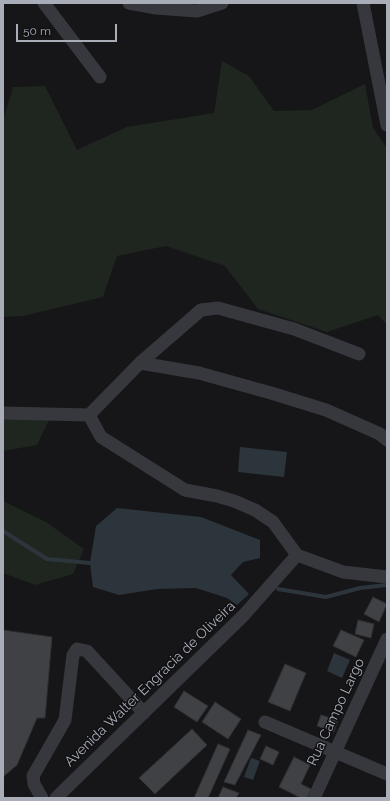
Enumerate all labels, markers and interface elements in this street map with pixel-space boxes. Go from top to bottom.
scale bar [18,16,119,42]
text: 50 m [23,24,51,38]
street label: Avenida Walter Engracia de Oliveira [61,598,239,770]
street label: Rua Campo Largo [304,656,368,768]

